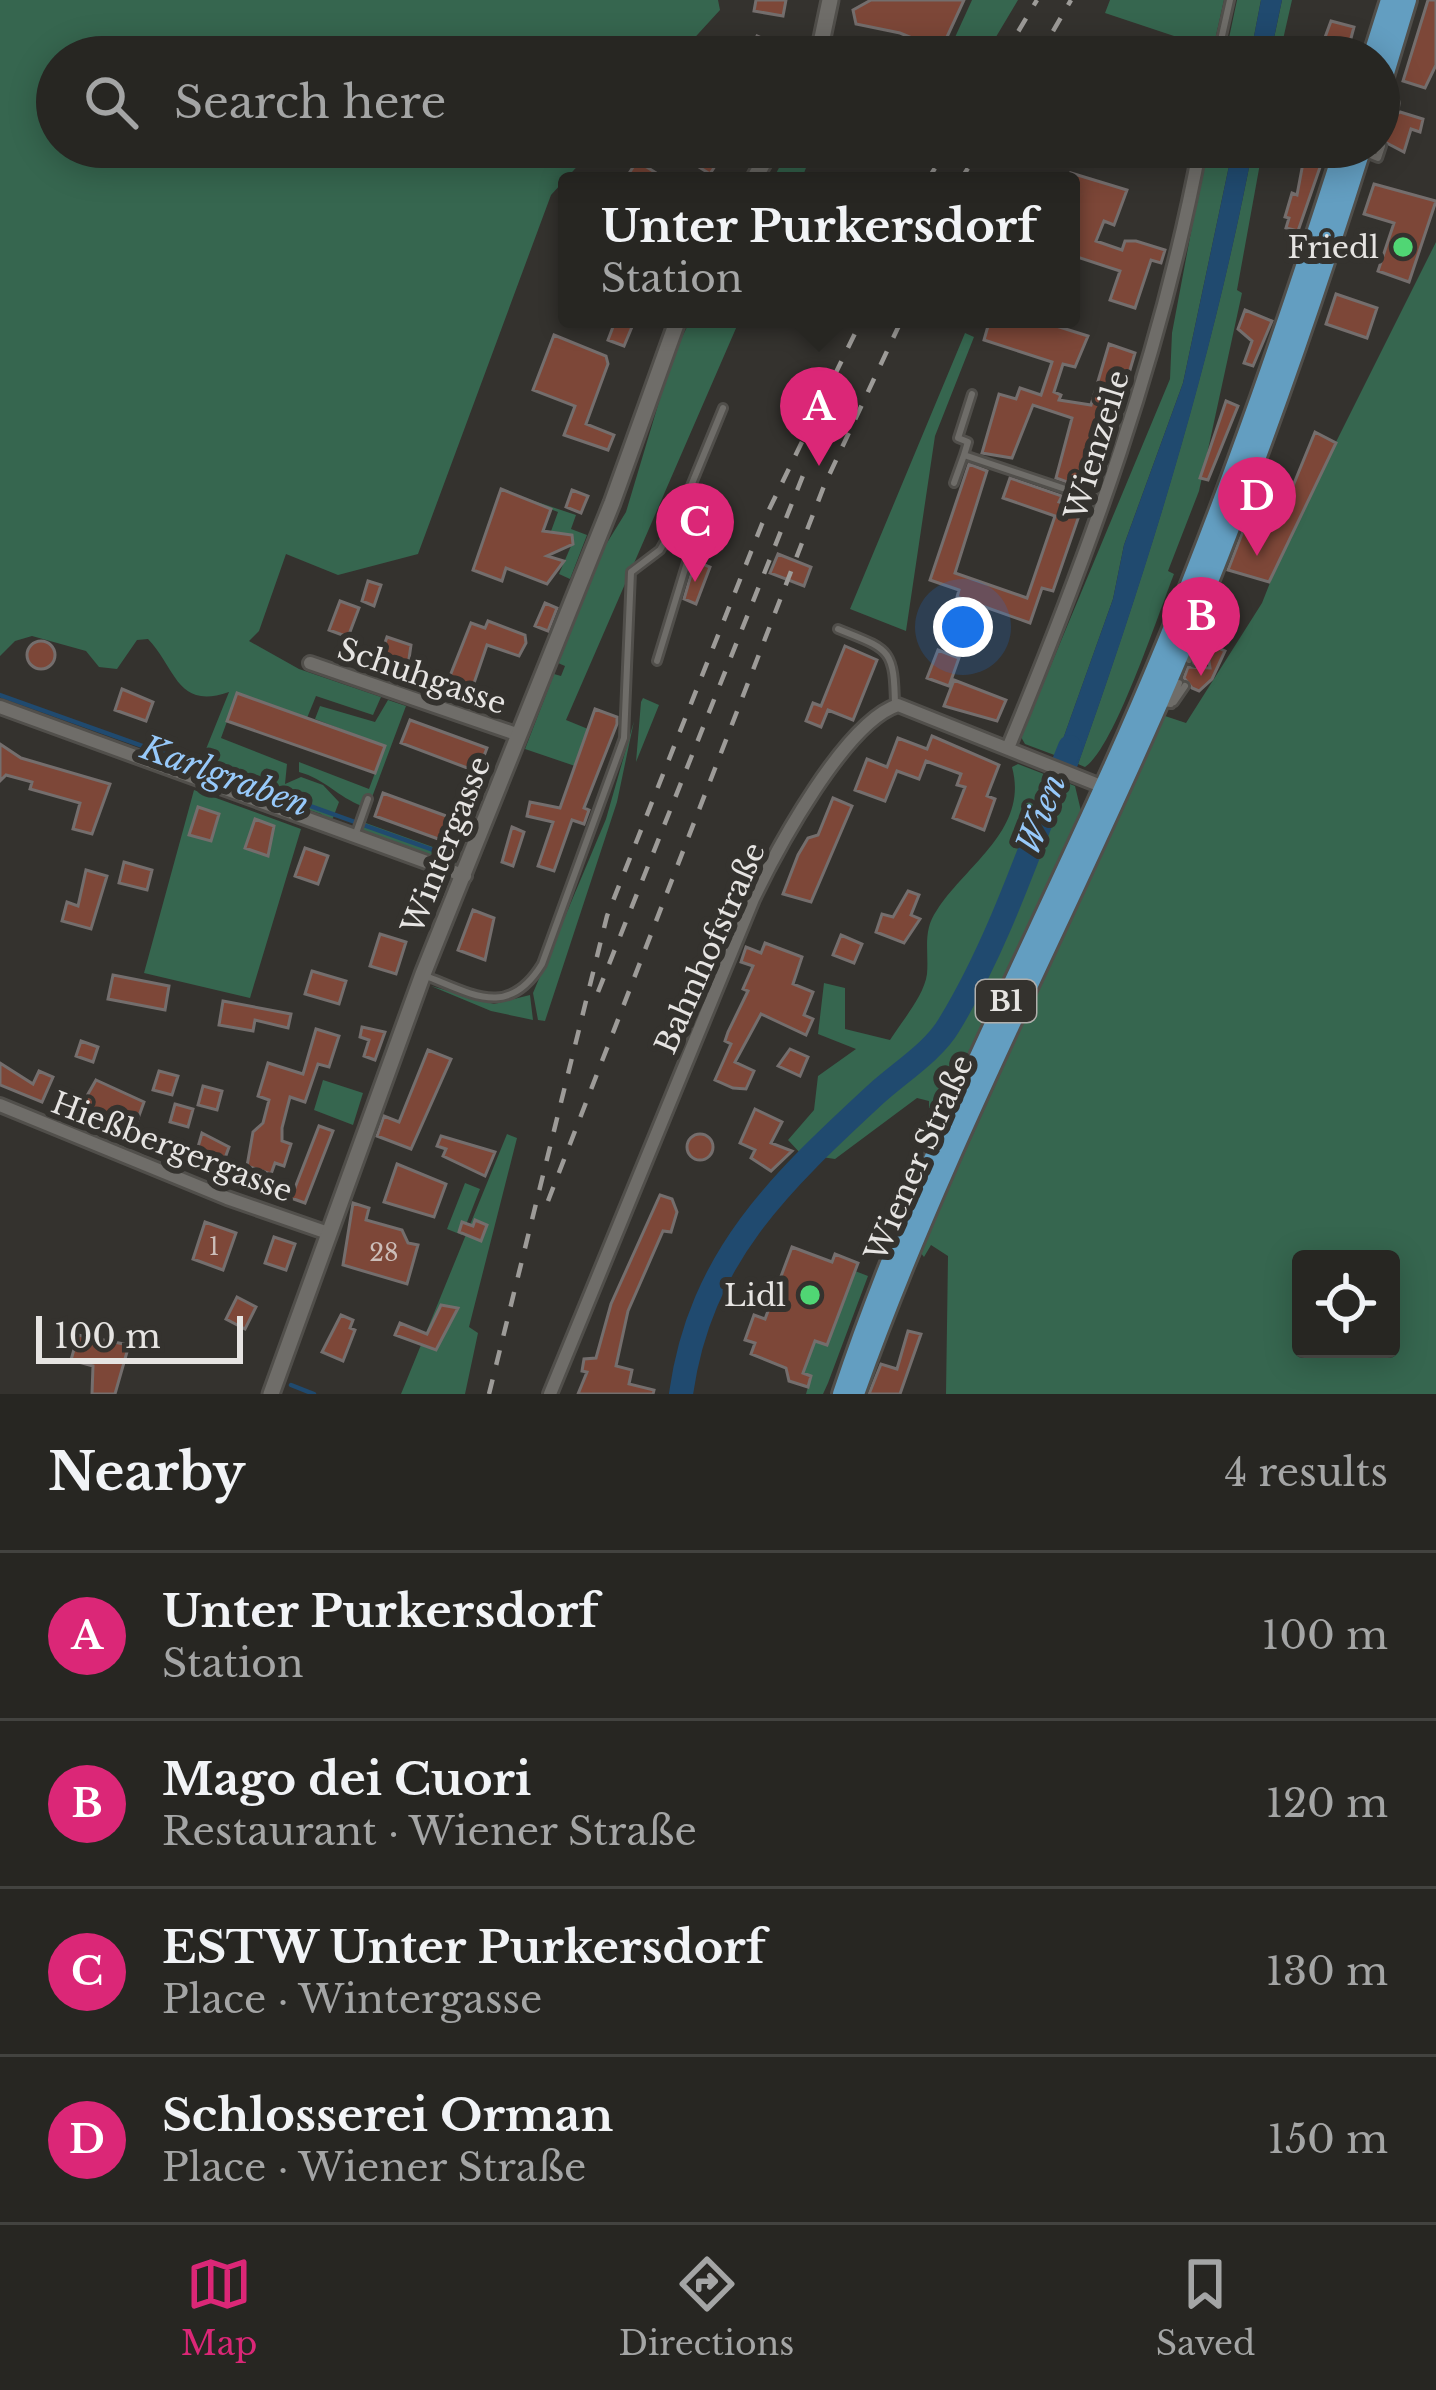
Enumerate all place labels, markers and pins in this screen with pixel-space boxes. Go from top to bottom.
place label: Friedl [1287,229,1379,266]
marker: Friedl [1390,234,1416,260]
pin: A [780,367,858,466]
pin: D [1218,457,1296,556]
pin: C [656,483,734,582]
pin: B [1162,577,1240,676]
place label: Lidl [724,1277,786,1314]
marker: Lidl [797,1282,823,1308]

